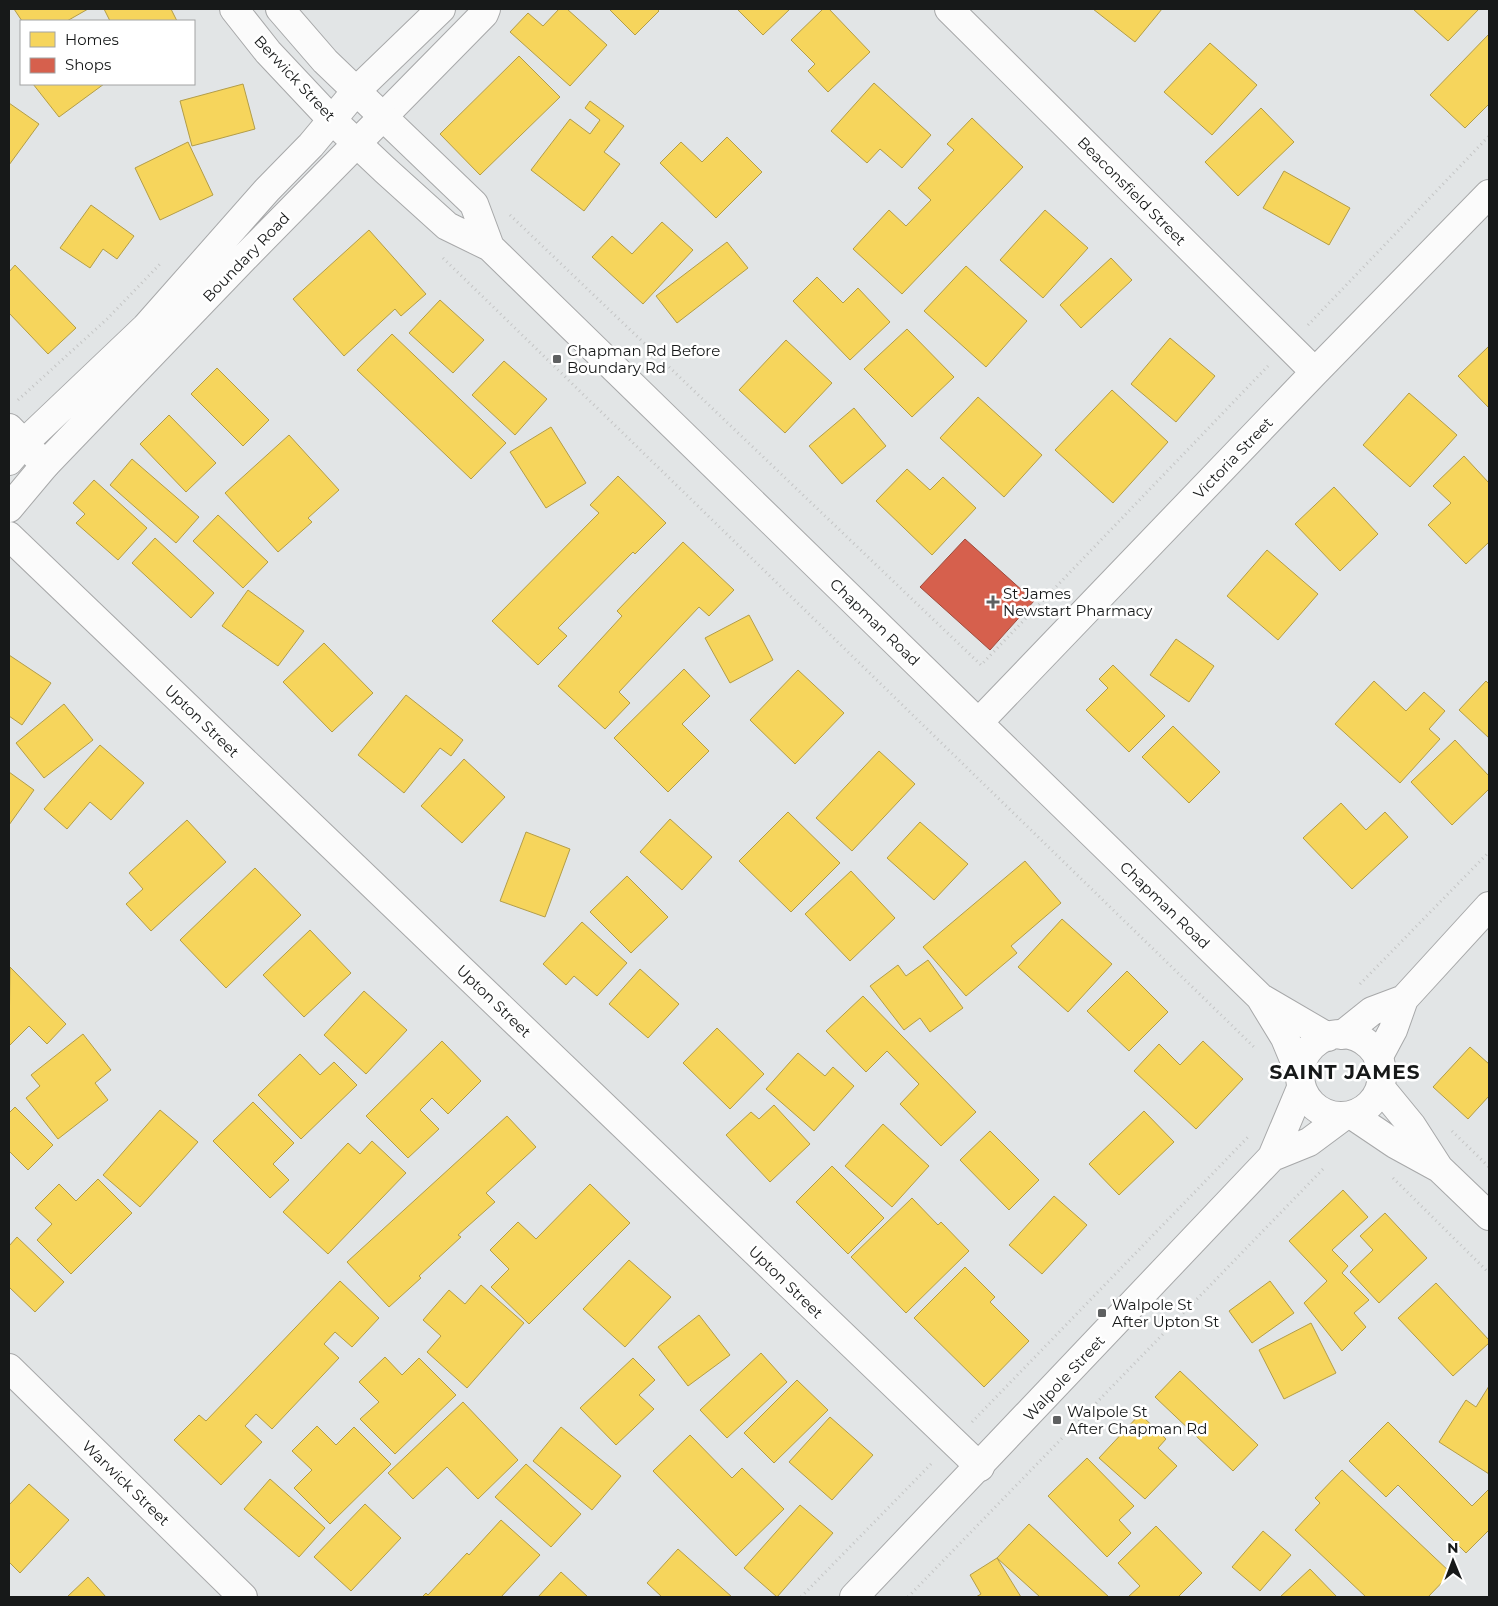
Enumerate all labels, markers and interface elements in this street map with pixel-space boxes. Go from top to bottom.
legend [20,20,195,85]
text: Homes [65,30,119,49]
street label: Berwick Street [250,31,340,125]
text: Shops [65,55,111,74]
street label: Beaconsfield Street [1074,133,1190,249]
street label: Boundary Road [198,208,294,306]
place label: Chapman Rd Before Boundary Rd [567,341,720,377]
marker: Chapman Rd Before Boundary Rd [551,353,563,365]
street label: Victoria Street [1189,413,1277,503]
street label: Chapman Road [826,574,924,670]
place label: St James Newstart Pharmacy [1003,584,1153,620]
marker: St James Newstart Pharmacy [987,596,999,608]
street label: Upton Street [161,681,243,761]
street label: Chapman Road [1116,857,1214,953]
street label: Upton Street [453,961,535,1041]
district label: SAINT JAMES [1270,1060,1420,1084]
street label: Upton Street [745,1242,827,1322]
place label: Walpole St After Upton St [1112,1295,1219,1331]
marker: Walpole St After Upton St [1096,1307,1108,1319]
street label: Walpole Street [1019,1331,1109,1425]
place label: Walpole St After Chapman Rd [1067,1402,1207,1438]
marker: Walpole St After Chapman Rd [1051,1414,1063,1426]
street label: Warwick Street [78,1436,174,1530]
north arrow [1428,1536,1478,1586]
text: N [1447,1539,1459,1557]

